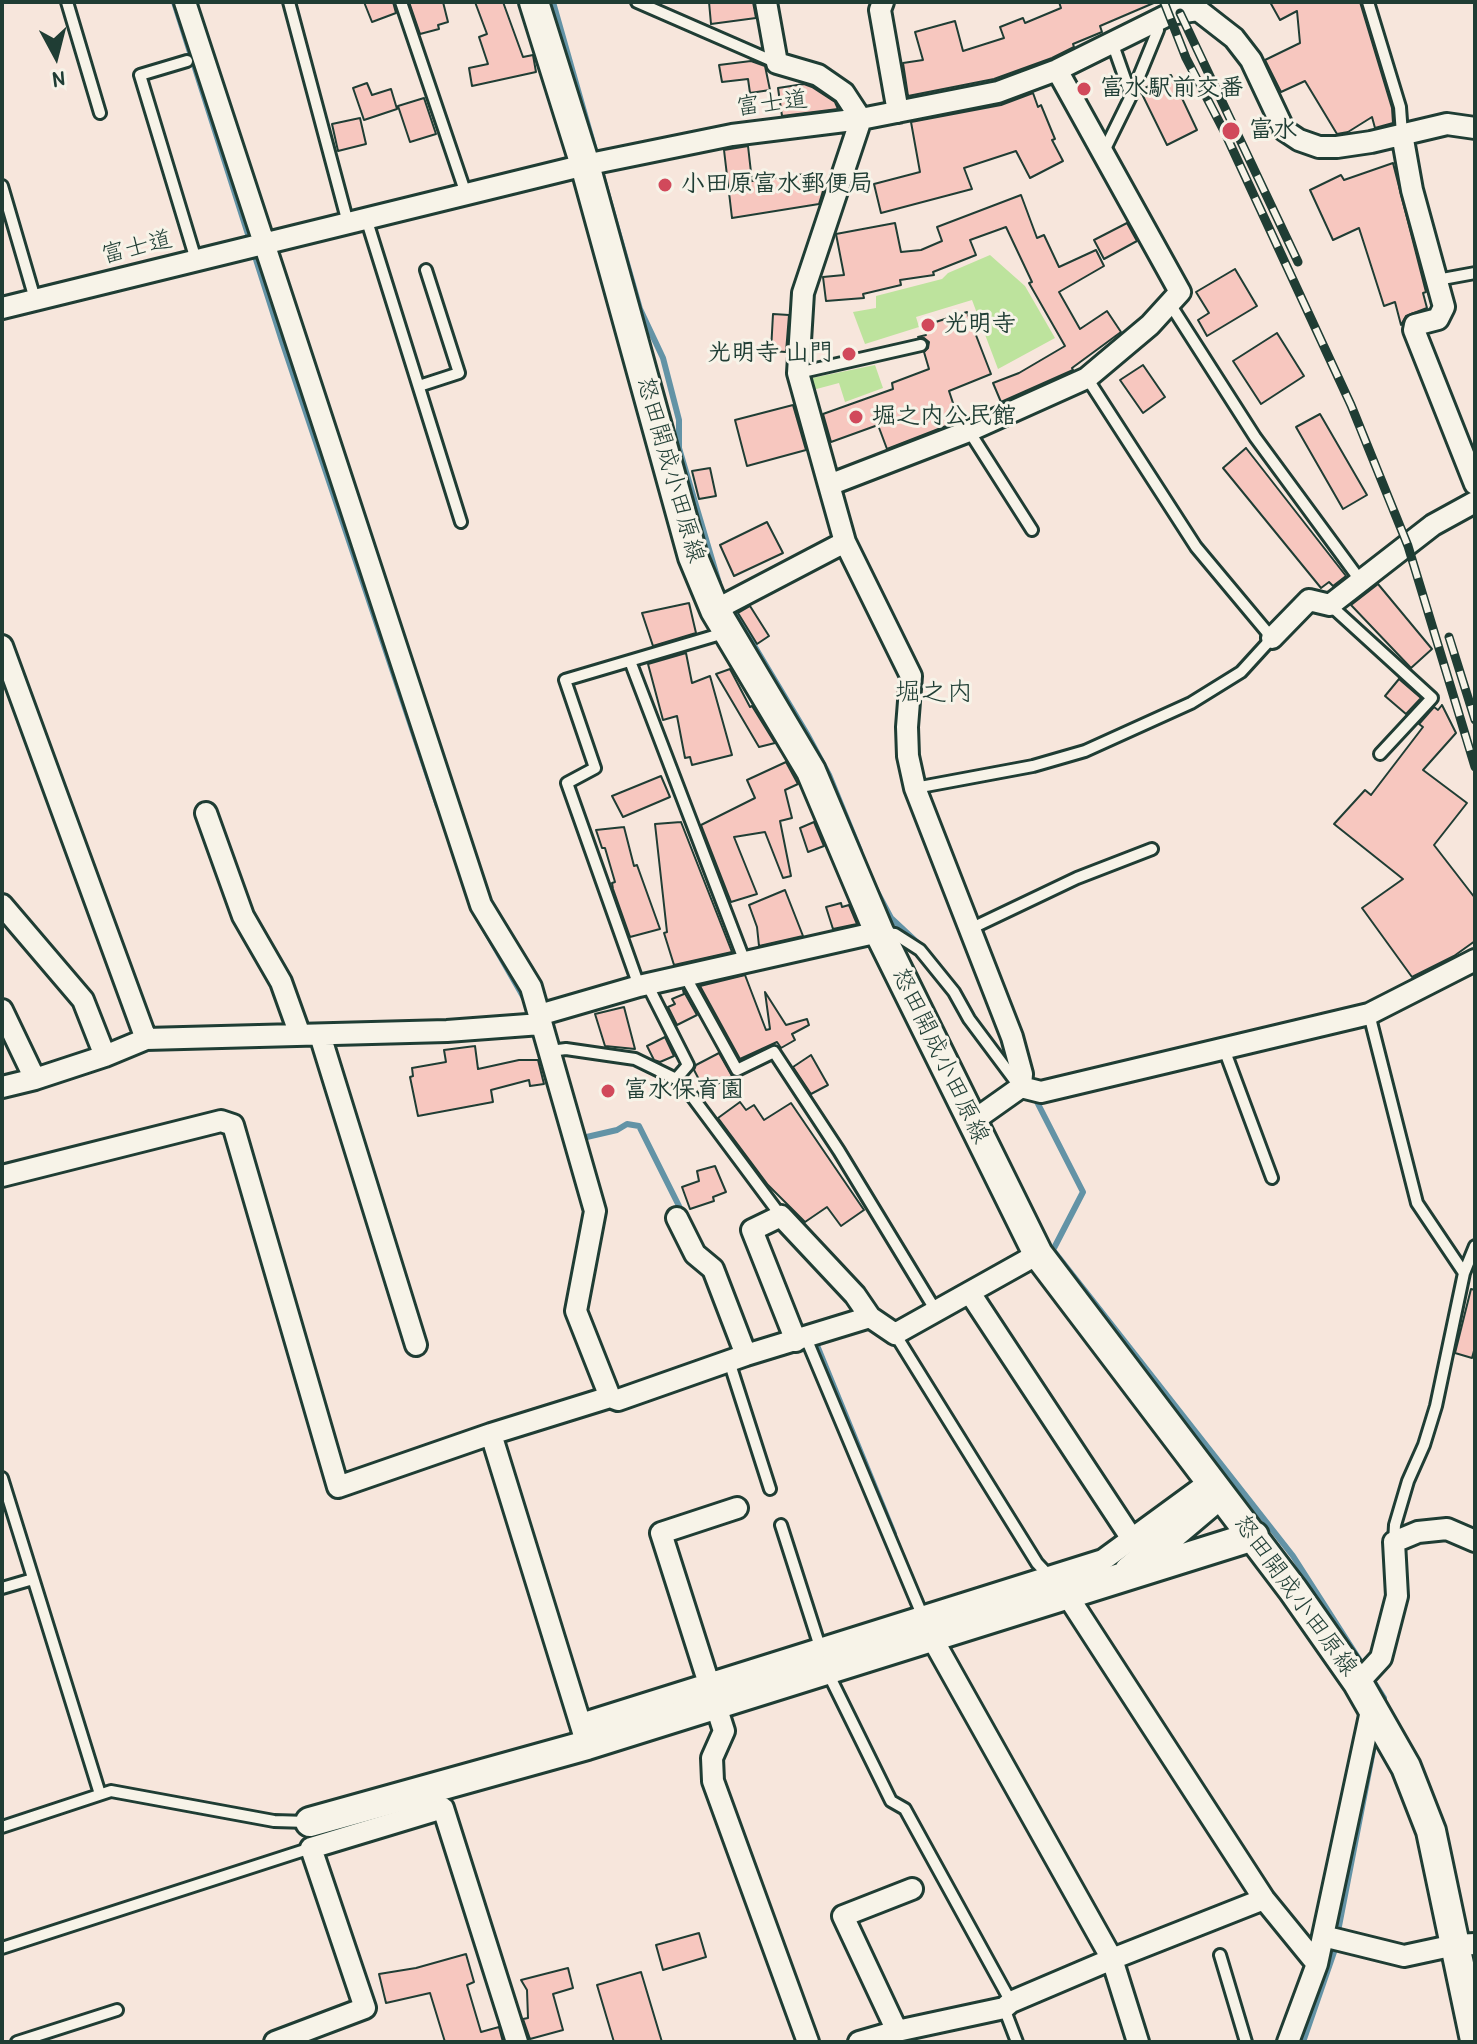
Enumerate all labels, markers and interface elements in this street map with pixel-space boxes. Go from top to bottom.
north arrow [16,16,96,96]
text: N [51,64,67,95]
place label: 富水駅前交番 [1100,75,1244,103]
marker: 富水駅前交番 [1075,80,1093,98]
street label: 富士道 [735,85,809,123]
place label: 富水 [1249,117,1297,145]
marker: 富水 [1220,120,1242,142]
place label: 小田原富水郵便局 [681,171,873,199]
marker: 小田原富水郵便局 [656,176,674,194]
street label: 富士道 [99,225,175,271]
place label: 光明寺 [944,311,1016,339]
marker: 光明寺 [919,316,937,334]
place label: 光明寺 山門 [707,340,833,368]
marker: 光明寺 山門 [840,345,858,363]
street label: 怒田開成小田原線 [630,374,710,566]
place label: 堀之内公民館 [872,403,1016,431]
marker: 堀之内公民館 [847,408,865,426]
district label: 堀之内 [895,677,973,709]
street label: 怒田開成小田原線 [885,963,995,1149]
place label: 富水保育園 [624,1077,744,1105]
marker: 富水保育園 [599,1082,617,1100]
street label: 怒田開成小田原線 [1227,1510,1363,1682]

